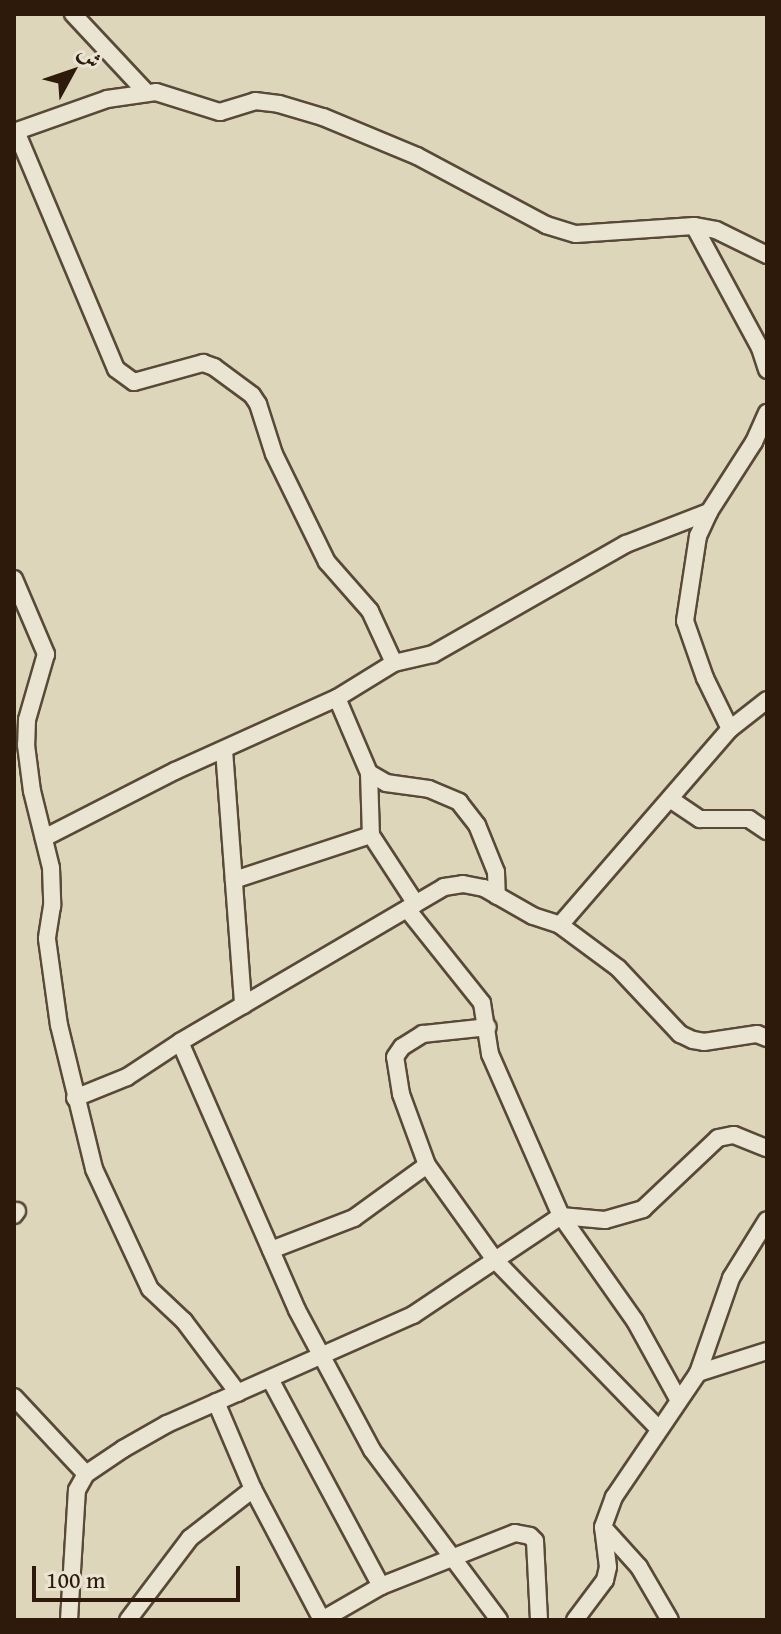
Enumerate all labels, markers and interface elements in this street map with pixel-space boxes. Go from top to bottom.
north arrow [32,32,112,112]
text: ش [71,38,110,75]
scale bar [36,1550,244,1600]
text: 100 m [46,1562,106,1597]

